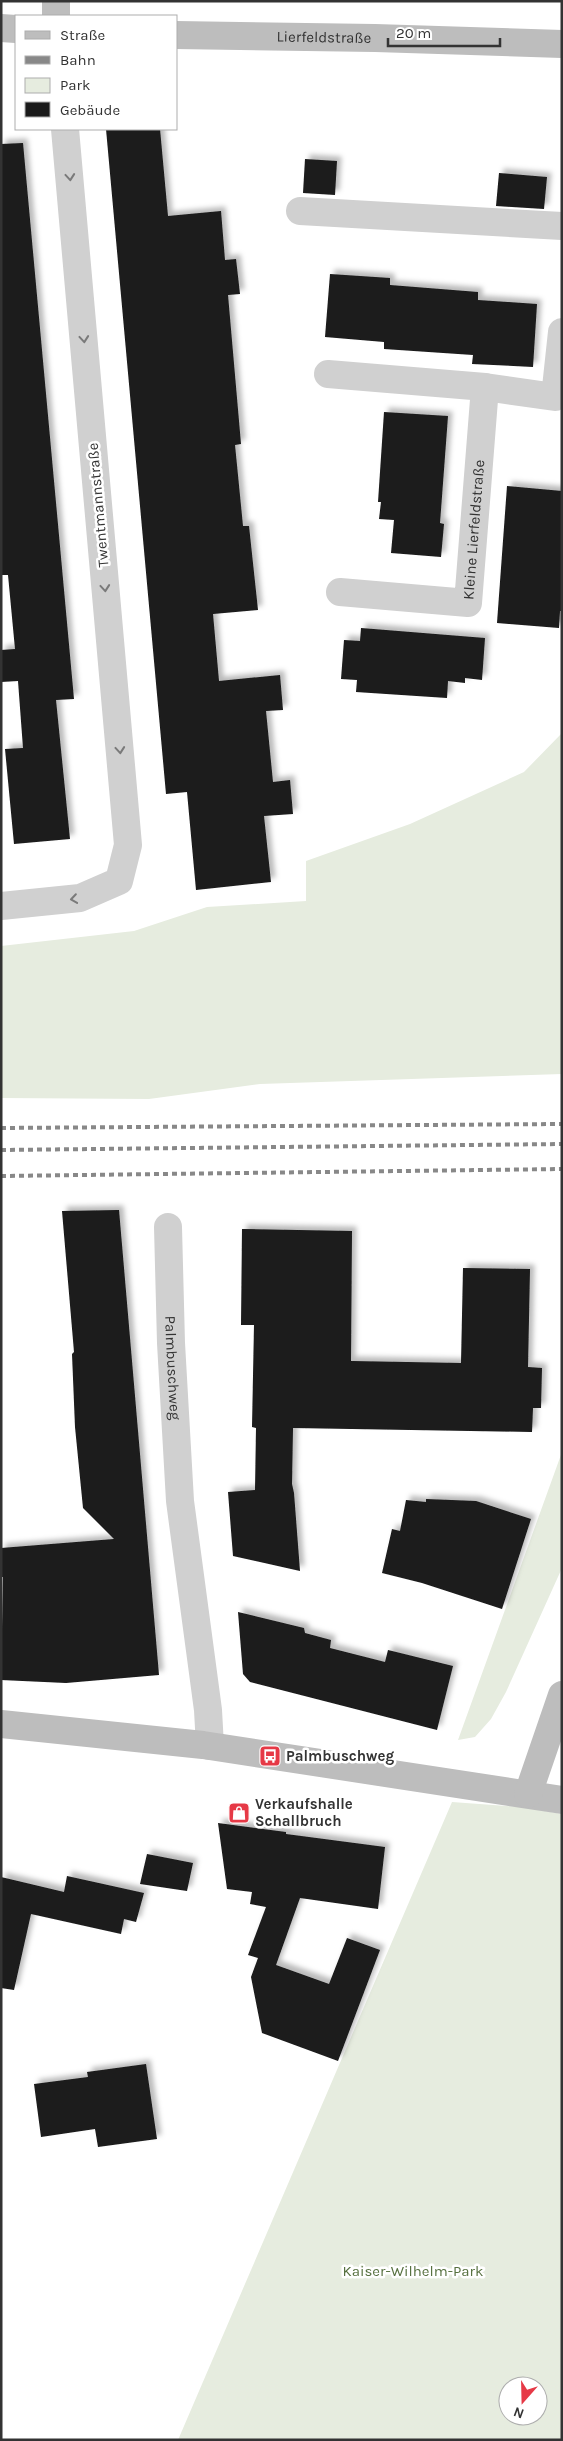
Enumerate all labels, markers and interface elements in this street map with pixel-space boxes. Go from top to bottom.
legend [15,15,178,130]
scale bar [388,15,500,47]
text: 20 m [396,24,431,42]
text: Straße [60,26,105,44]
street label: Lierfeldstraße [276,28,371,47]
text: Bahn [60,51,96,69]
text: Park [60,76,90,94]
text: Gebäude [60,101,120,119]
one-way arrow [64,174,75,182]
one-way arrow [78,335,89,343]
street label: Twentmannstraße [84,442,112,568]
street label: Kleine Lierfeldstraße [459,459,488,600]
one-way arrow [100,585,111,593]
one-way arrow [114,746,125,754]
one-way arrow [70,893,79,903]
street label: Palmbuschweg [161,1315,184,1421]
bus stop icon: Palmbuschweg [258,1744,282,1768]
place label: Palmbuschweg [286,1747,394,1765]
place label: Verkaufshalle Schallbruch [255,1795,353,1830]
shop icon: Verkaufshalle Schallbruch [227,1801,251,1825]
park label: Kaiser-Wilhelm-Park [343,2262,483,2280]
north arrow [498,2376,548,2426]
text: N [511,2403,526,2422]

